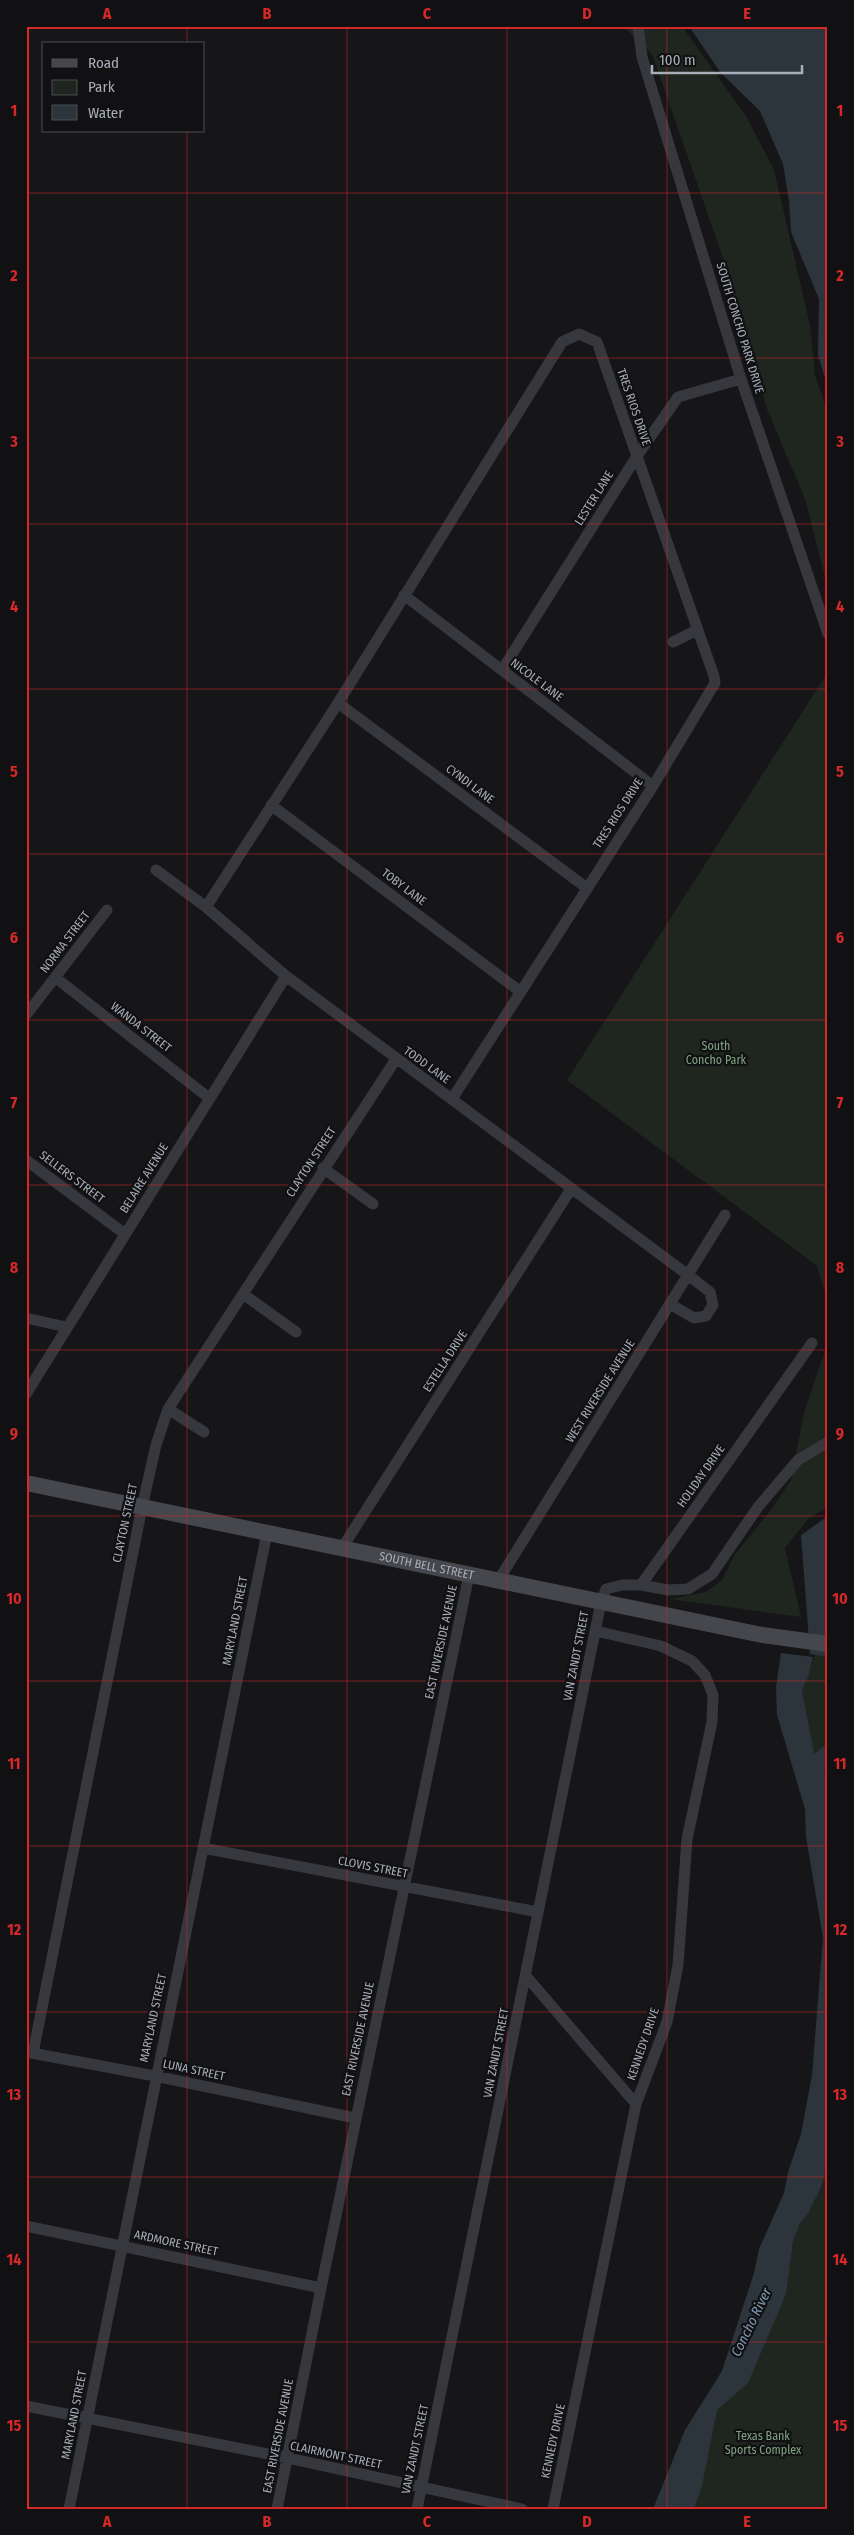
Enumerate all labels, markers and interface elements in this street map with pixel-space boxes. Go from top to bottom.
text: A [102,4,112,23]
text: B [263,4,272,23]
text: C [423,4,432,23]
text: D [582,4,592,23]
text: E [743,4,751,23]
legend [42,42,205,132]
scale bar [652,42,802,74]
text: 100 m [659,51,696,69]
text: Road [88,54,119,72]
text: Park [88,78,115,96]
text: 1 [11,101,17,120]
text: 1 [837,101,843,120]
text: Water [88,104,124,122]
street label: SOUTH CONCHO PARK DRIVE [713,261,767,396]
text: 2 [9,266,18,285]
text: 2 [835,266,844,285]
street label: TRES RIOS DRIVE [614,367,654,448]
text: 3 [9,432,18,451]
text: 3 [835,432,844,451]
street label: LESTER LANE [572,468,616,528]
text: 4 [10,597,18,616]
text: 4 [836,597,844,616]
street label: NICOLE LANE [508,656,566,705]
street label: CYNDI LANE [443,761,497,807]
text: 5 [10,762,18,781]
text: 5 [836,762,844,781]
street label: TRES RIOS DRIVE [590,775,646,851]
street label: TOBY LANE [379,866,429,909]
street label: NORMA STREET [37,908,93,976]
text: 6 [10,928,18,947]
text: 6 [836,928,844,947]
street label: WANDA STREET [108,999,174,1055]
park label: South Concho Park [686,1039,747,1067]
street label: TODD LANE [401,1043,453,1087]
text: 7 [11,1093,18,1112]
text: 7 [837,1093,844,1112]
street label: CLAYTON STREET [283,1124,339,1200]
street label: BELAIRE AVENUE [117,1140,171,1216]
street label: SELLERS STREET [37,1148,108,1206]
text: 8 [10,1258,19,1277]
text: 8 [836,1258,845,1277]
street label: ESTELLA DRIVE [420,1327,470,1394]
street label: WEST RIVERSIDE AVENUE [563,1337,638,1445]
text: 9 [10,1424,18,1443]
text: 9 [836,1424,844,1443]
street label: HOLIDAY DRIVE [674,1442,728,1510]
street label: CLAYTON STREET [110,1482,140,1564]
street label: SOUTH BELL STREET [378,1549,476,1582]
street label: MARYLAND STREET [220,1575,251,1667]
street label: EAST RIVERSIDE AVENUE [422,1583,460,1700]
text: 10 [6,1589,22,1608]
text: 10 [832,1589,848,1608]
street label: VAN ZANDT STREET [560,1610,592,1702]
text: 11 [7,1754,21,1773]
text: 11 [833,1754,847,1773]
street label: CLOVIS STREET [337,1853,410,1881]
text: 12 [7,1920,22,1939]
text: 12 [833,1920,848,1939]
street label: MARYLAND STREET [137,1972,169,2064]
street label: EAST RIVERSIDE AVENUE [339,1980,377,2097]
street label: KENNEDY DRIVE [624,2005,662,2082]
street label: VAN ZANDT STREET [480,2007,512,2099]
street label: LUNA STREET [162,2057,227,2084]
text: 13 [7,2085,22,2104]
text: 13 [833,2085,848,2104]
street label: ARDMORE STREET [133,2227,220,2259]
text: 14 [7,2250,22,2269]
text: 14 [833,2250,848,2269]
water label: Concho River [728,2284,776,2359]
street label: MARYLAND STREET [59,2369,90,2461]
street label: EAST RIVERSIDE AVENUE [260,2377,296,2494]
street label: KENNEDY DRIVE [538,2402,568,2480]
street label: VAN ZANDT STREET [399,2403,431,2495]
text: 15 [7,2416,21,2435]
text: 15 [833,2416,847,2435]
park label: Texas Bank Sports Complex [725,2429,802,2457]
street label: CLAIRMONT STREET [289,2438,384,2472]
text: A [102,2512,112,2531]
text: B [263,2512,272,2531]
text: C [423,2512,432,2531]
text: D [582,2512,592,2531]
text: E [743,2512,751,2531]

